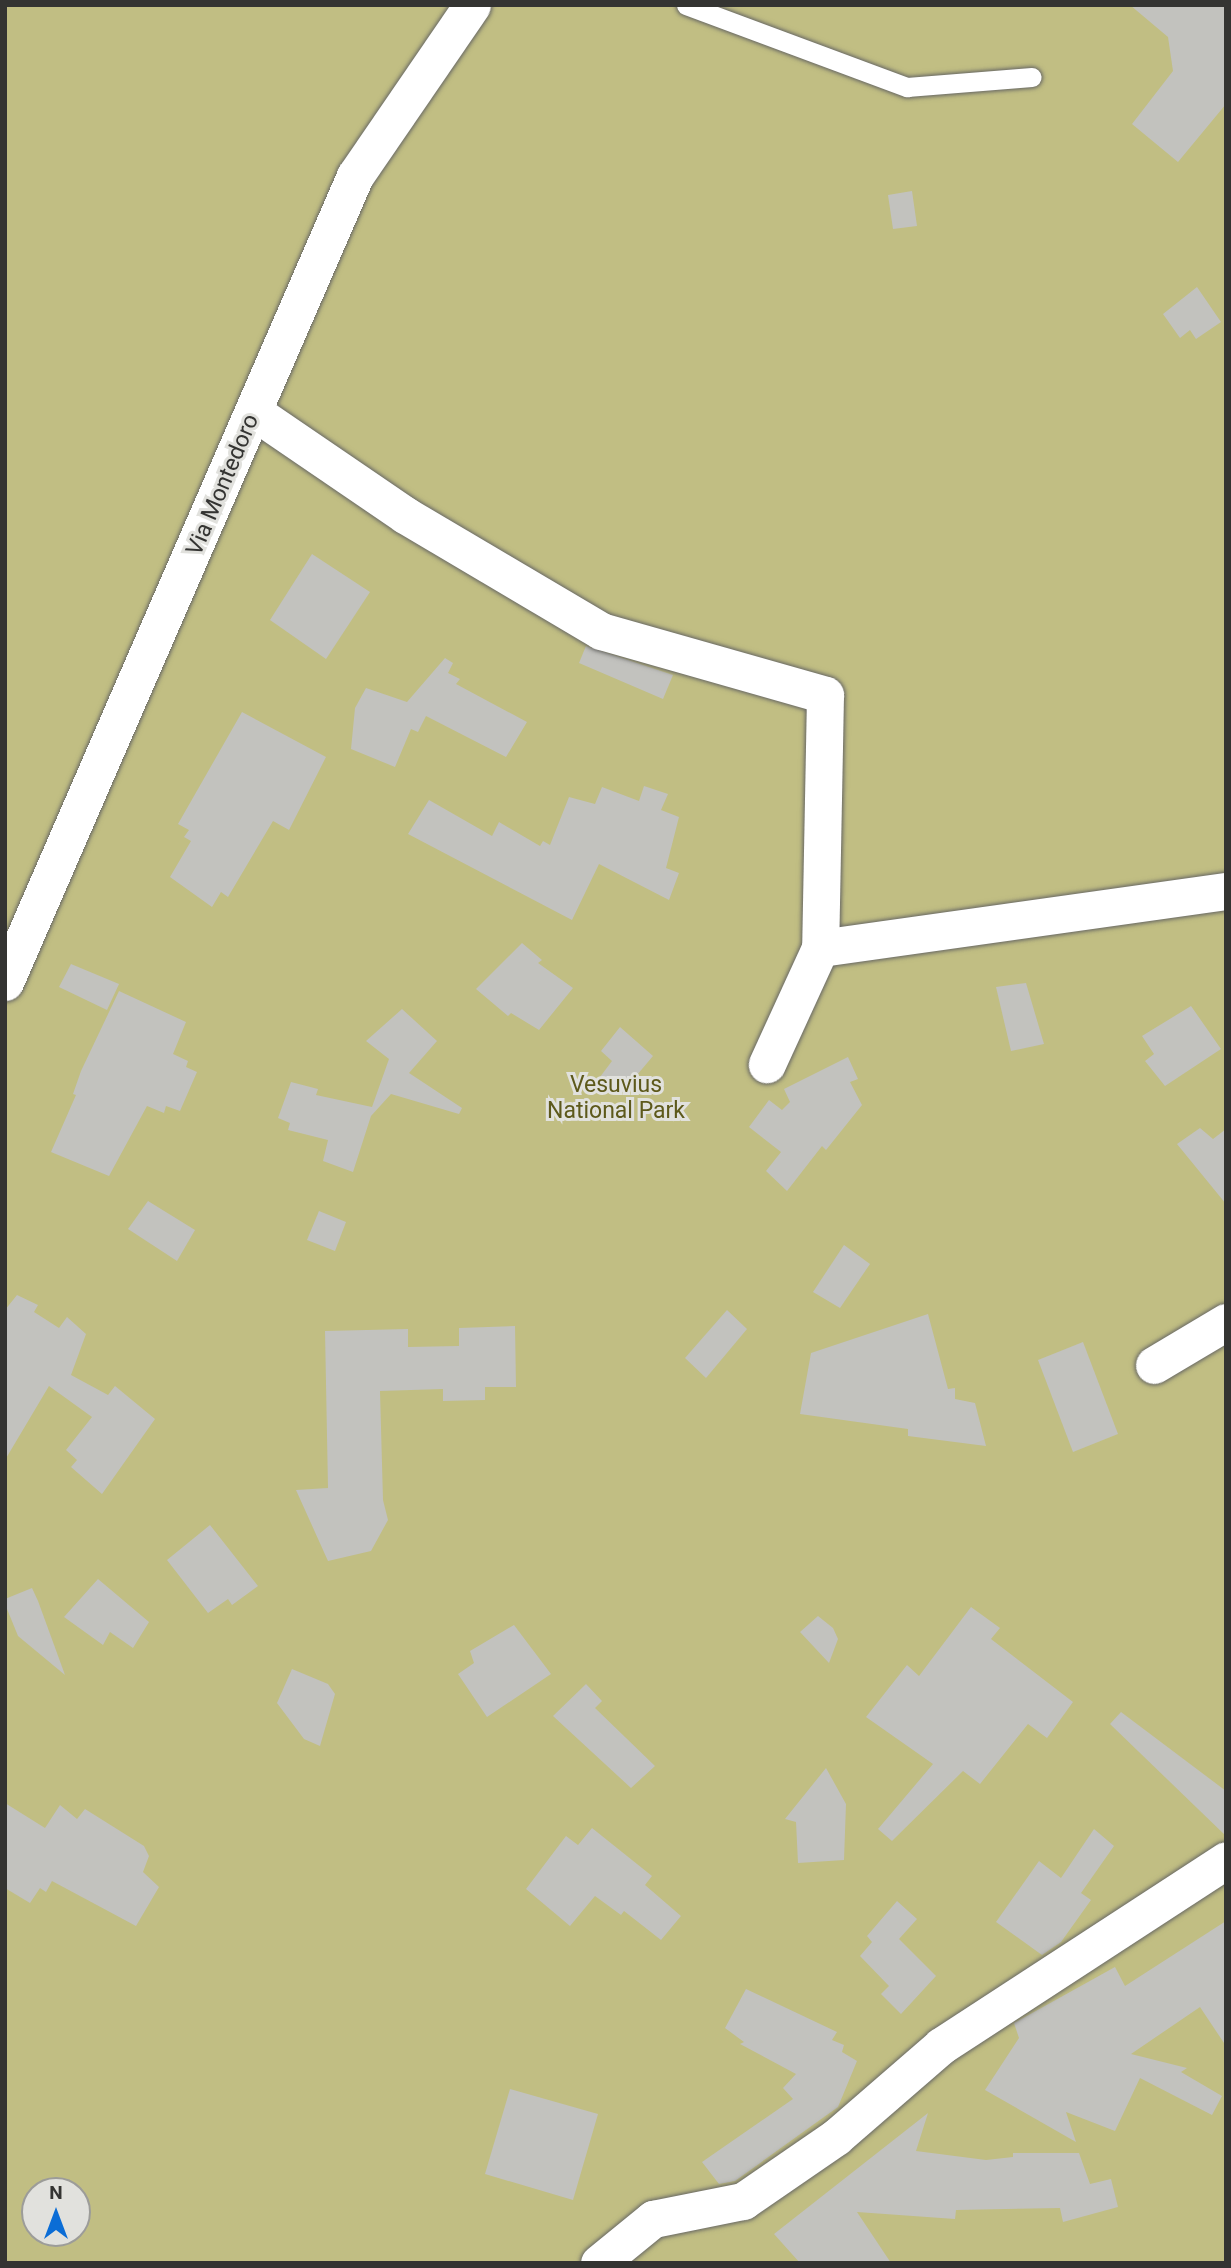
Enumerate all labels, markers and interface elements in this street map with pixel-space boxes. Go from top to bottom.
street label: Via Montedoro [181,410,265,560]
park label: Vesuvius National Park [547,1071,685,1125]
north arrow [21,2177,91,2247]
text: N [49,2181,63,2204]

